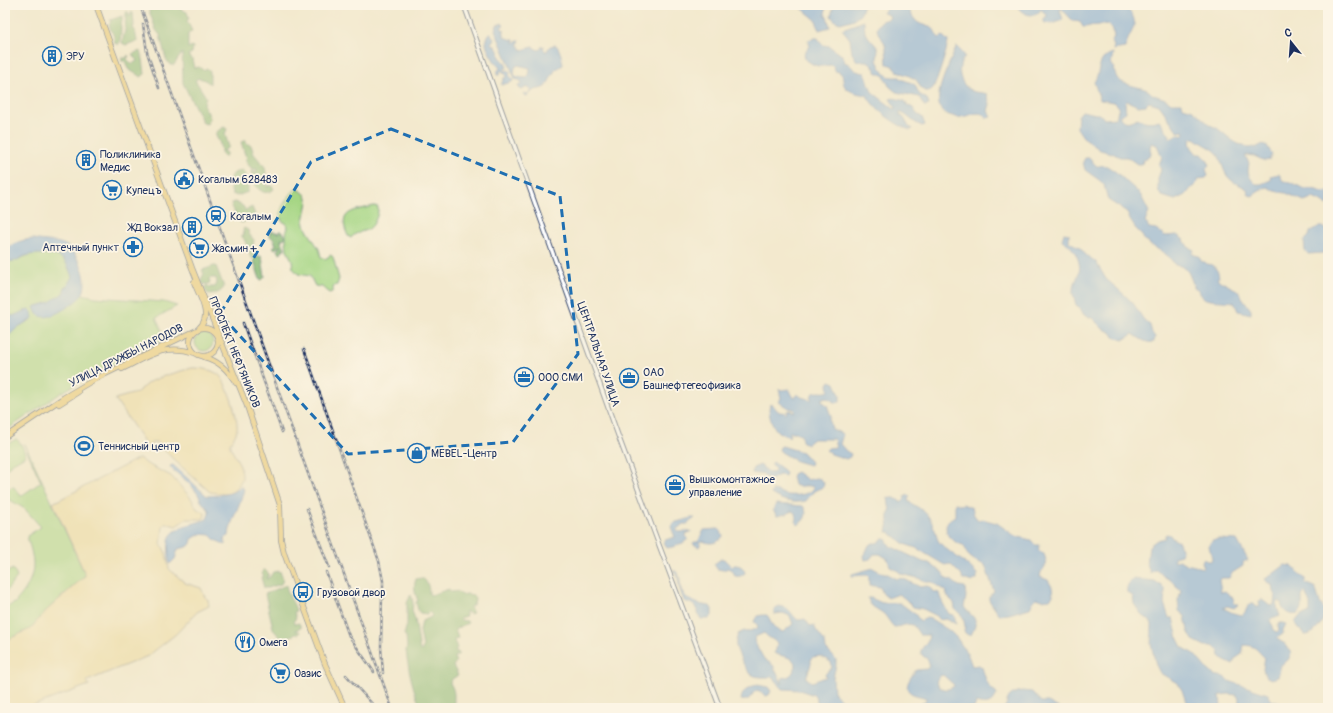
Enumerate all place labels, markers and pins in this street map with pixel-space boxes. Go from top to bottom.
building icon: ЭРУ [41,45,63,67]
place label: ЭРУ [66,50,85,63]
place label: Поликлиника Медис [100,148,161,174]
building icon: Поликлиника Медис [75,149,97,171]
public building icon: Когалым 628483 [173,168,195,190]
place label: Когалым 628483 [198,173,278,186]
supermarket icon: Купецъ [101,179,123,201]
place label: Купецъ [126,184,162,197]
station icon: Когалым [205,205,227,227]
place label: Когалым [230,210,271,223]
building icon: ЖД Вокзал [181,216,203,238]
place label: ЖД Вокзал [126,221,178,234]
pharmacy icon: Аптечный пункт [122,236,144,258]
supermarket icon: Жасмин + [188,237,210,259]
place label: Аптечный пункт [43,241,119,254]
place label: Жасмин + [211,242,257,255]
office icon: ООО СМИ [513,366,535,388]
place label: ОАО Башнефтегеофизика [643,366,741,392]
office icon: ОАО Башнефтегеофизика [618,367,640,389]
place label: ООО СМИ [538,371,583,384]
sports icon: Теннисный центр [73,435,95,457]
place label: Теннисный центр [98,440,180,453]
shop icon: MEBEL-Центр [406,442,428,464]
place label: MEBEL-Центр [431,447,497,460]
place label: Вышкомонтажное управление [688,473,775,499]
office icon: Вышкомонтажное управление [664,474,686,496]
bus stop icon: Грузовой двор [292,581,314,603]
place label: Грузовой двор [317,586,385,599]
restaurant icon: Омега [234,631,256,653]
place label: Омега [259,636,288,649]
supermarket icon: Оазис [269,662,291,684]
place label: Оазис [294,667,322,680]

